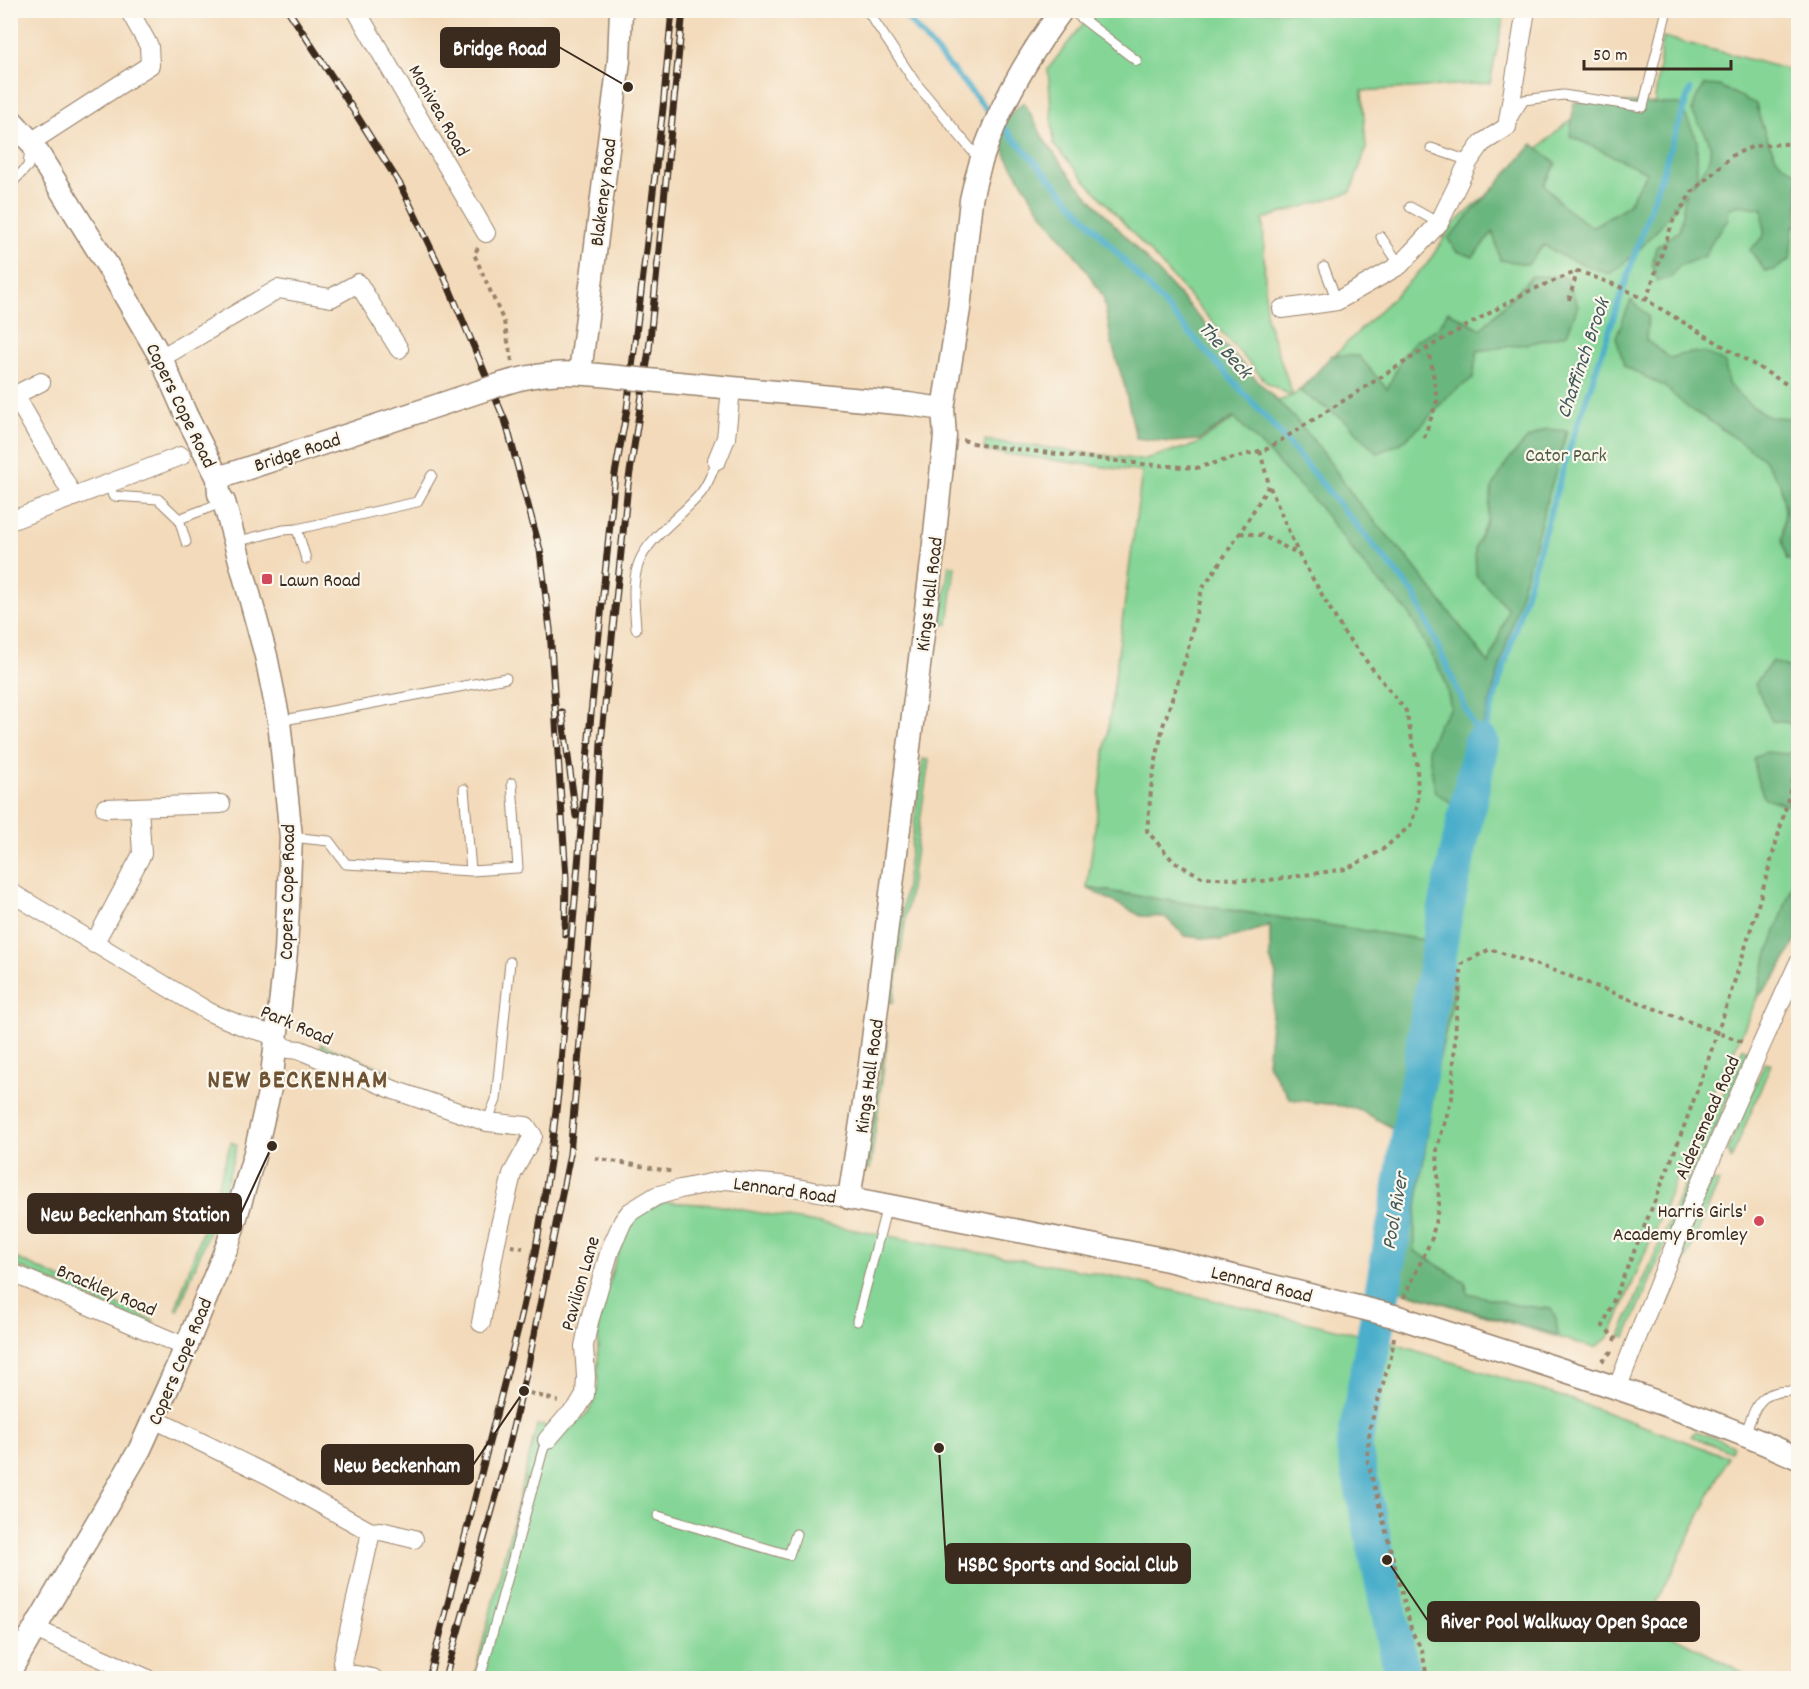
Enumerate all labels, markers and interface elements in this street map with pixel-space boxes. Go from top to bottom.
callout: Bridge Road [441,28,559,67]
scale bar [1584,33,1731,71]
text: Bridge Road [453,36,547,66]
text: 50 m [1593,44,1628,69]
street label: Monivea Road [400,60,475,163]
street label: Blakeney Road [584,137,625,248]
water label: Chaffinch Brook [1550,293,1620,423]
water label: The Beck [1190,316,1259,388]
street label: Copers Cope Road [137,339,222,474]
street label: Bridge Road [251,427,345,481]
park label: Cator Park [1525,443,1607,471]
street label: Kings Hall Road [910,536,952,653]
place label: Lawn Road [279,568,361,596]
marker: Lawn Road [260,572,274,586]
street label: Copers Cope Road [274,824,304,960]
street label: Park Road [255,999,336,1055]
street label: Kings Hall Road [849,1018,893,1135]
street label: Aldersmead Road [1669,1052,1749,1185]
district label: NEW BECKENHAM [207,1063,389,1100]
water label: Pool River [1375,1168,1419,1252]
street label: Lennard Road [731,1171,838,1213]
callout: New Beckenham Station [28,1194,241,1233]
place label: Harris Girls' Academy Bromley [1613,1199,1748,1250]
text: New Beckenham Station [40,1202,230,1232]
marker: Harris Girls' Academy Bromley [1752,1214,1766,1228]
street label: Pavilion Lane [555,1233,609,1334]
street label: Brackley Road [51,1258,160,1325]
street label: Lennard Road [1208,1260,1315,1312]
street label: Copers Cope Road [142,1294,221,1430]
callout: New Beckenham [322,1445,473,1484]
text: New Beckenham [333,1453,461,1483]
callout: HSBC Sports and Social Club [946,1544,1190,1583]
text: HSBC Sports and Social Club [958,1552,1178,1582]
callout: River Pool Walkway Open Space [1428,1602,1699,1641]
text: River Pool Walkway Open Space [1441,1609,1687,1639]

